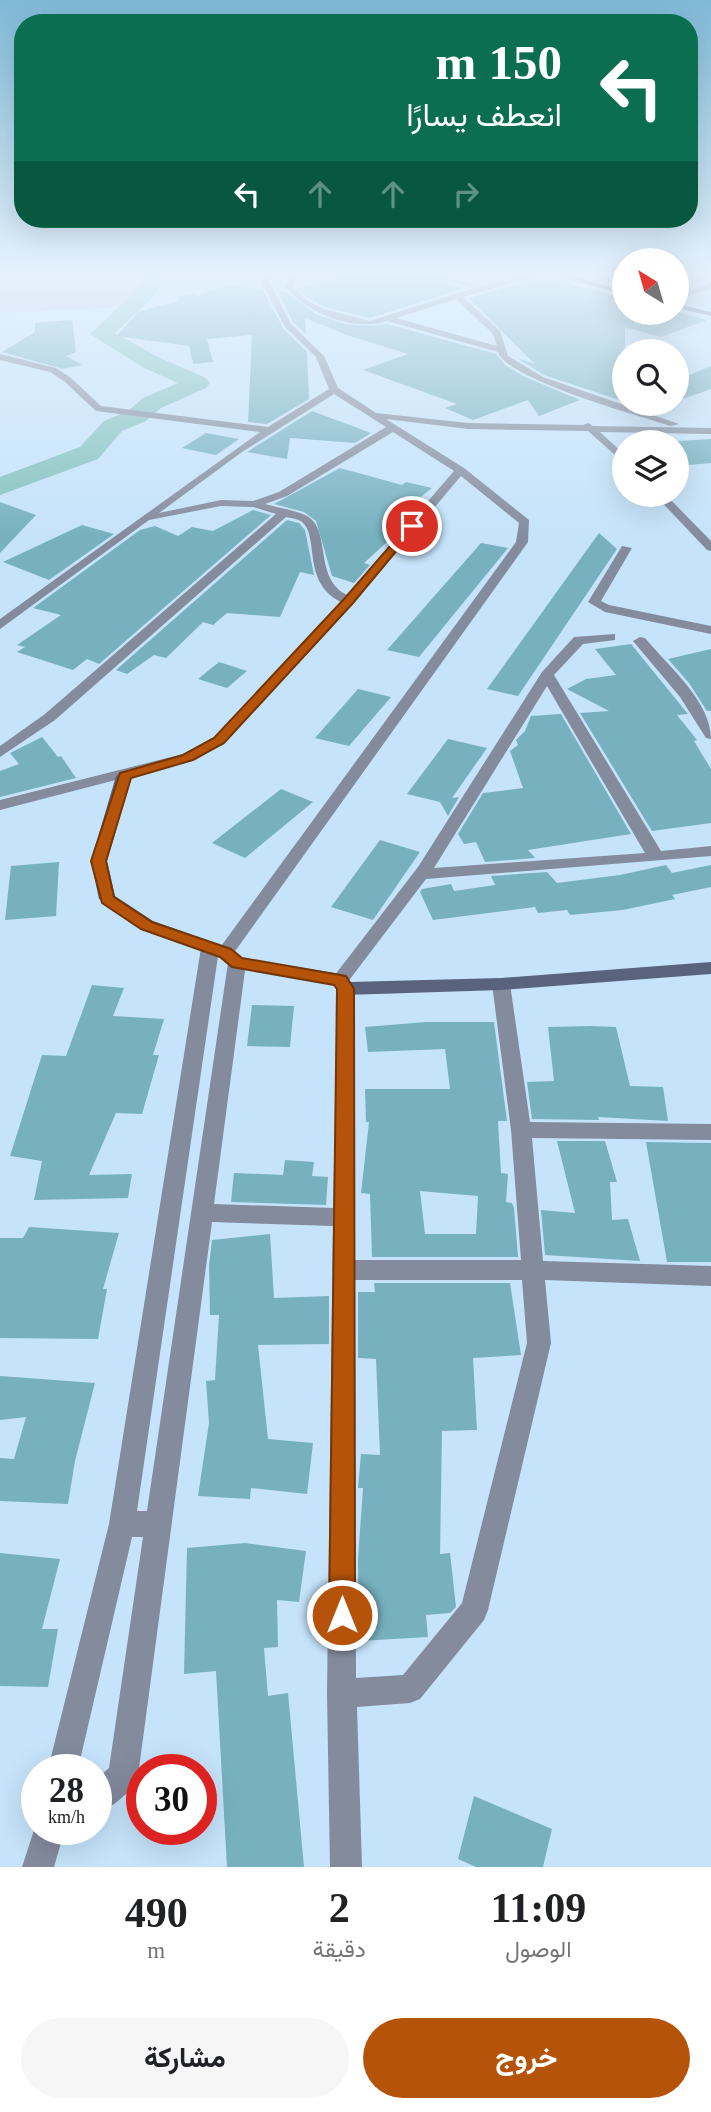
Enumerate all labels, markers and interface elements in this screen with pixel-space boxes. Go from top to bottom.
text: 150 m [435,35,562,90]
icon: left [586,42,677,133]
text: انعطف يسارًا [406,97,562,133]
icon: left [228,175,266,213]
icon: ahead [301,175,339,213]
icon: ahead [374,175,412,213]
icon: right [447,175,485,213]
north arrow [612,248,690,326]
map controls [612,248,689,507]
button: search [612,339,689,416]
button: layers [612,430,689,507]
pin [382,496,442,556]
icon: arrive [393,507,431,545]
position arrow [305,1578,379,1652]
speed limit sign: 30 [126,1754,217,1845]
text: 28 [49,1771,84,1810]
text: km/h [48,1807,85,1827]
text: 2 [329,1885,350,1931]
text: 11:09 [491,1885,586,1931]
text: 490 [125,1890,188,1936]
text: دقيقة [313,1937,366,1962]
text: الوصول [505,1937,572,1962]
text: m [147,1938,165,1963]
button: مشاركة [21,2018,349,2098]
button: خروج [363,2018,690,2098]

